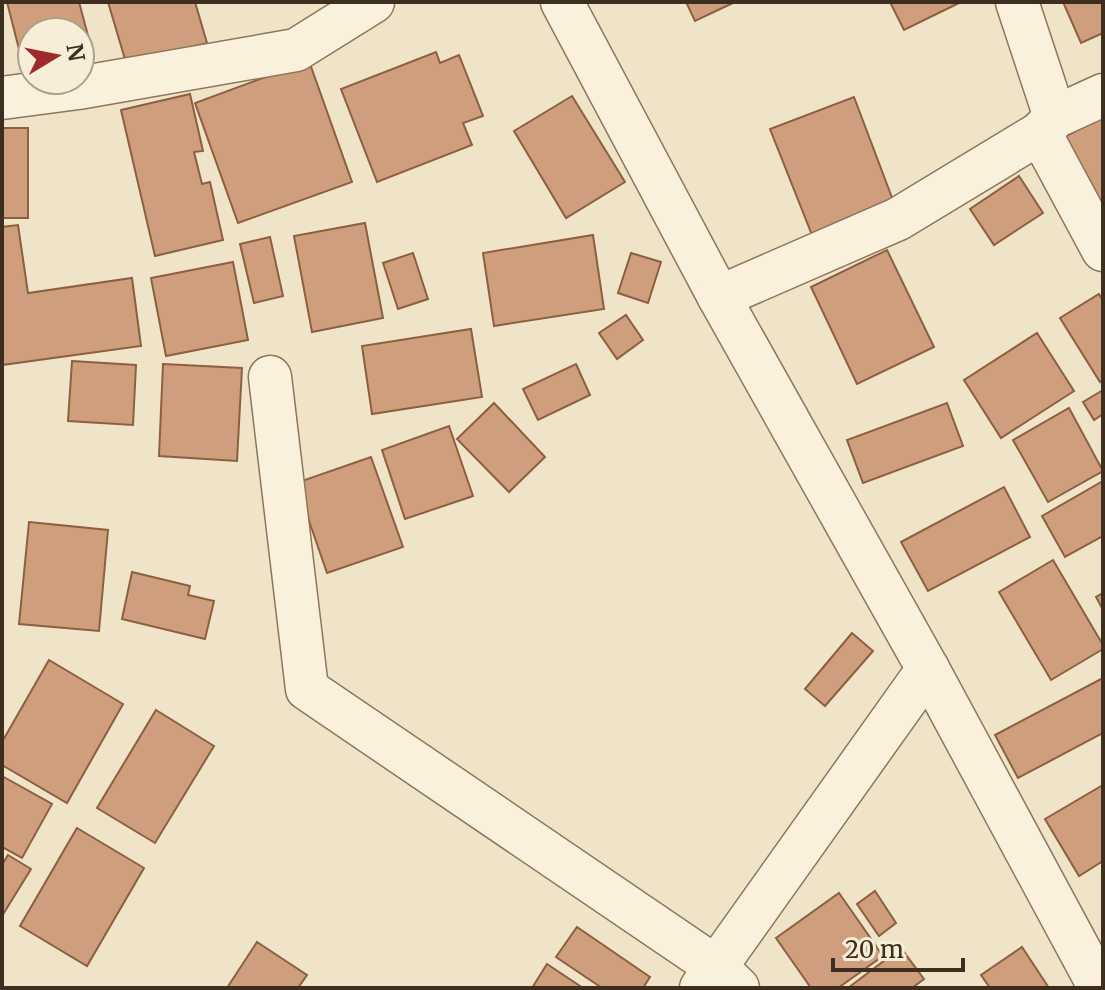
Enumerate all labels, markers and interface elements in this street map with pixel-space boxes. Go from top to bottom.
north arrow [16,16,96,96]
text: N [60,42,91,64]
scale bar [833,922,963,972]
text: 20 m [845,934,904,965]

